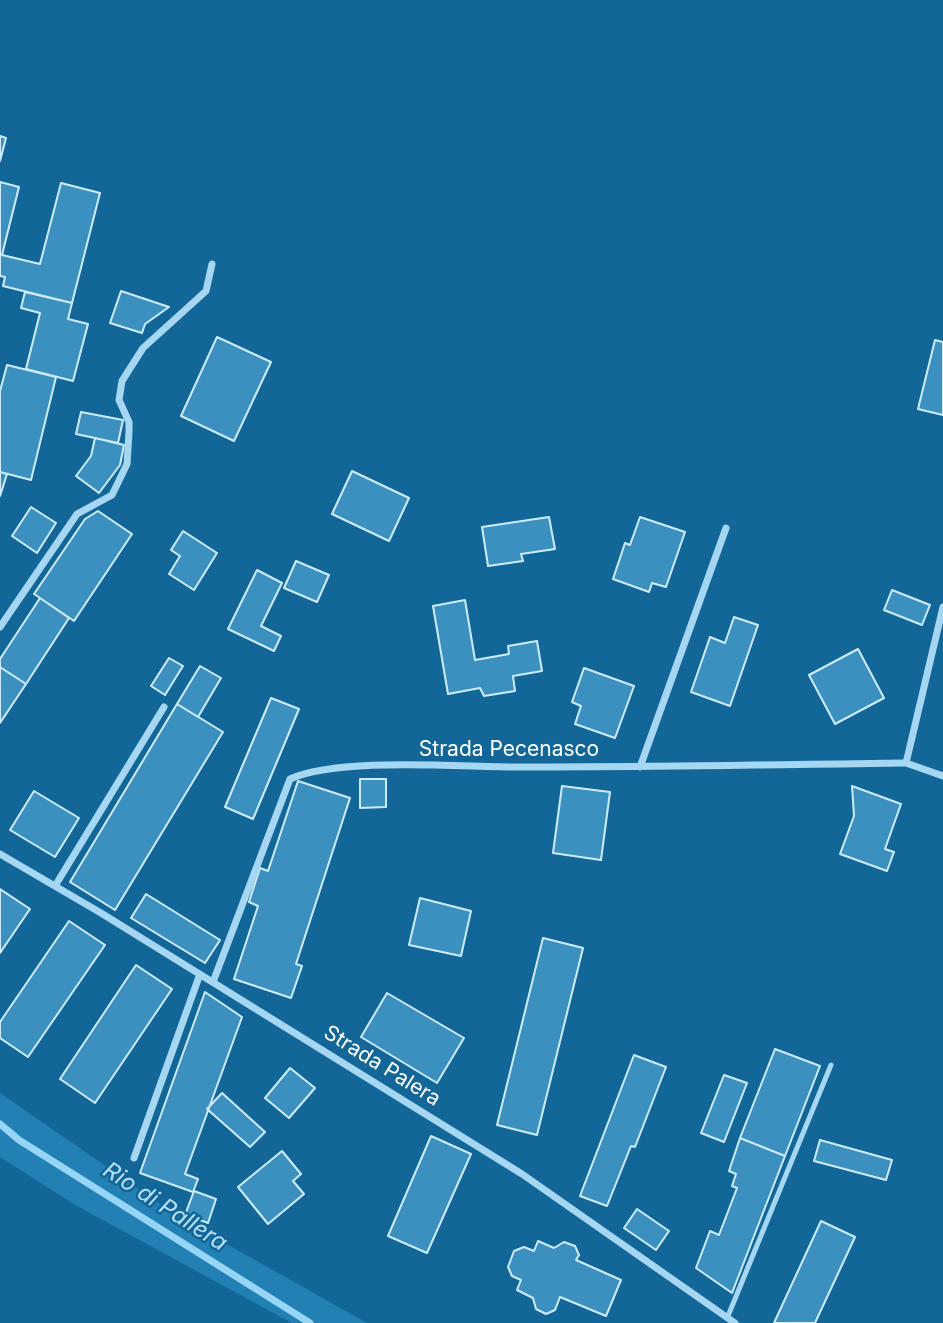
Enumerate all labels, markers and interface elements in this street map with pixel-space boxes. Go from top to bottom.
street label: Strada Pecenasco [419,737,599,763]
street label: Strada Palera [319,1020,445,1112]
water label: Rio di Pallera [98,1157,232,1257]

